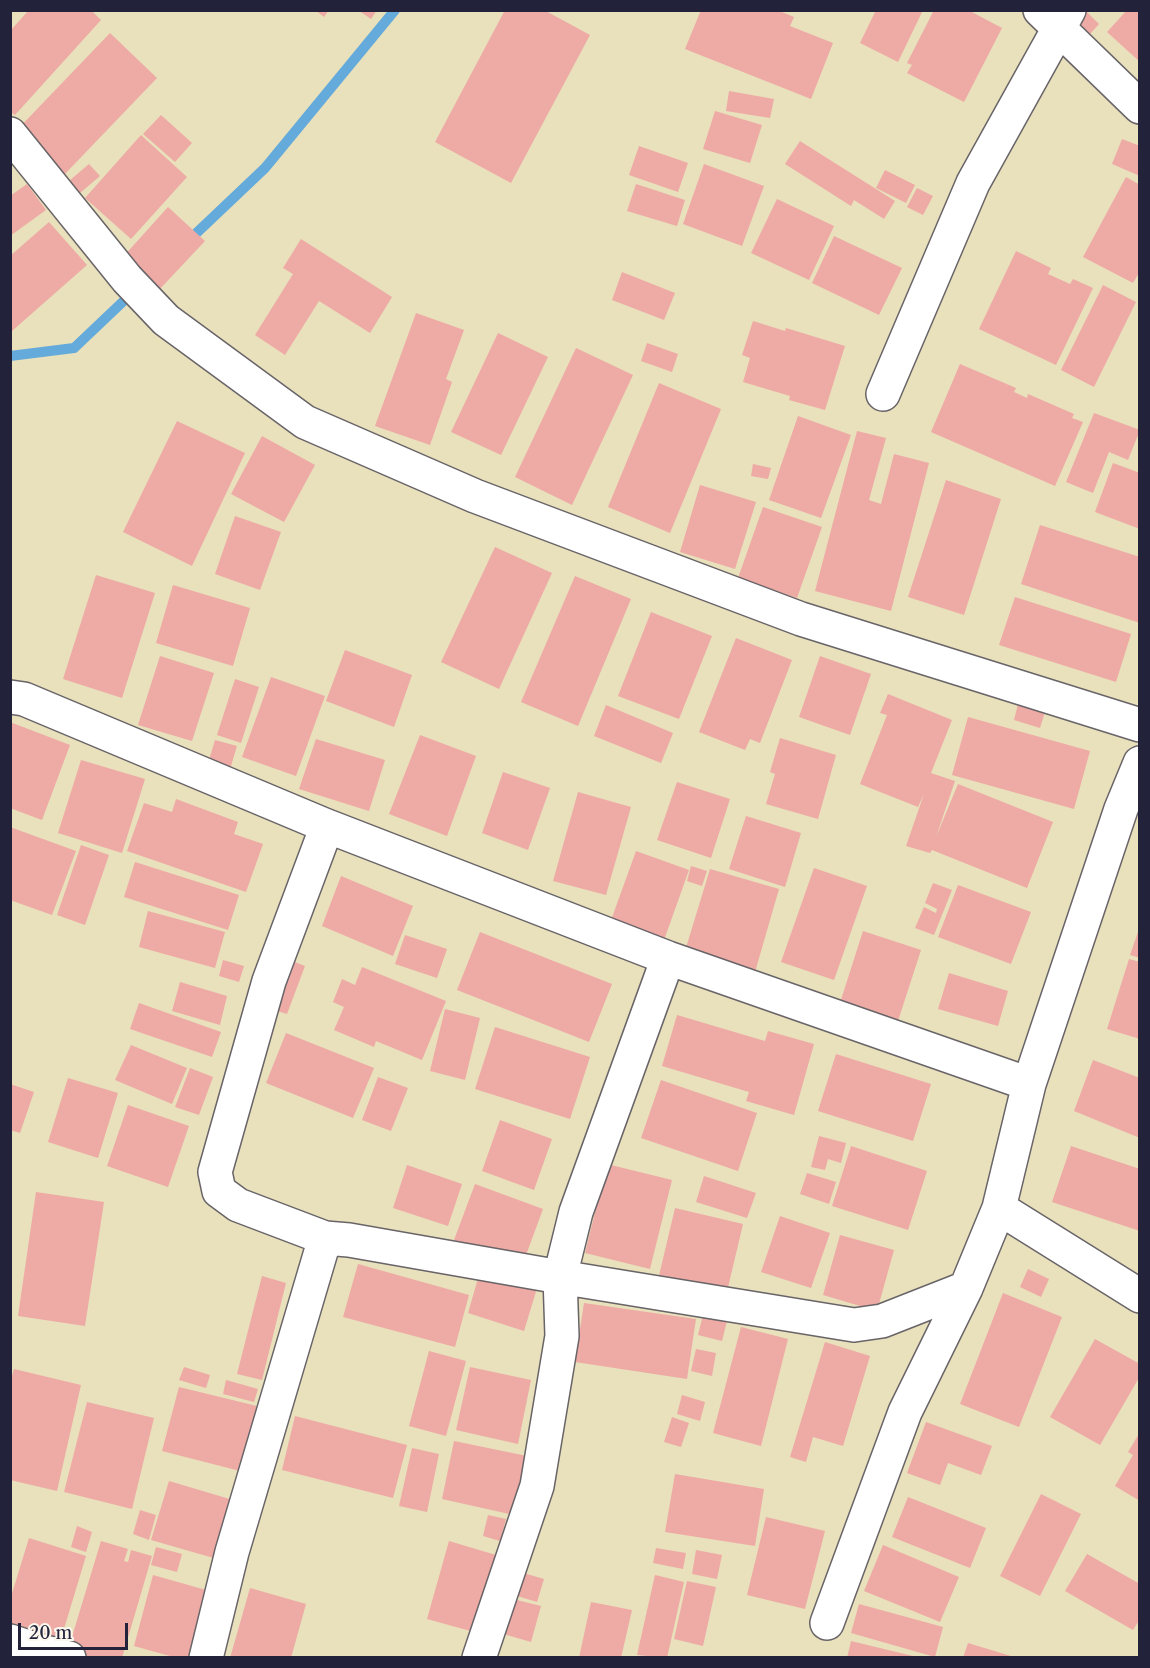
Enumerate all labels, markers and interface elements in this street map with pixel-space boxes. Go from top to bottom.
scale bar [21,1611,130,1649]
text: 20 m [29,1622,72,1644]

